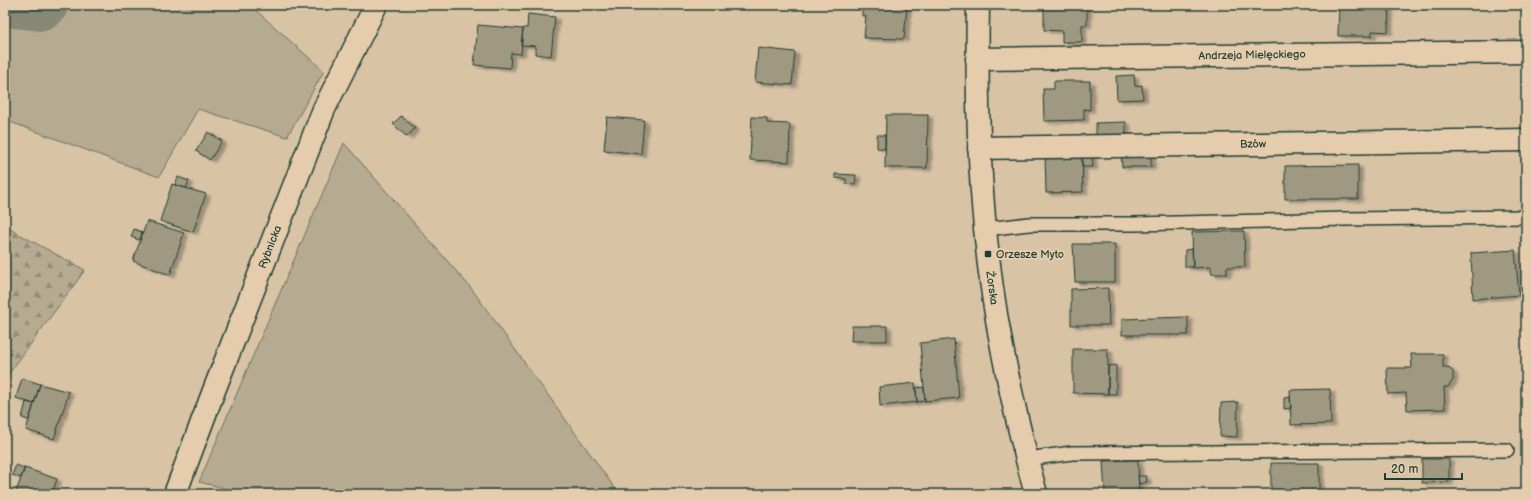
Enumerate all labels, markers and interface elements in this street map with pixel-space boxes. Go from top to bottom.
street label: Andrzeja Mielęckiego [1198,48,1306,62]
street label: Bzów [1240,137,1267,151]
street label: Rybnicka [256,224,284,270]
place label: Orzesze Myto [996,248,1064,261]
marker: Orzesze Myto [983,249,993,259]
street label: Żorska [983,269,1001,306]
scale bar [1385,455,1462,481]
text: 20 m [1391,462,1418,477]

